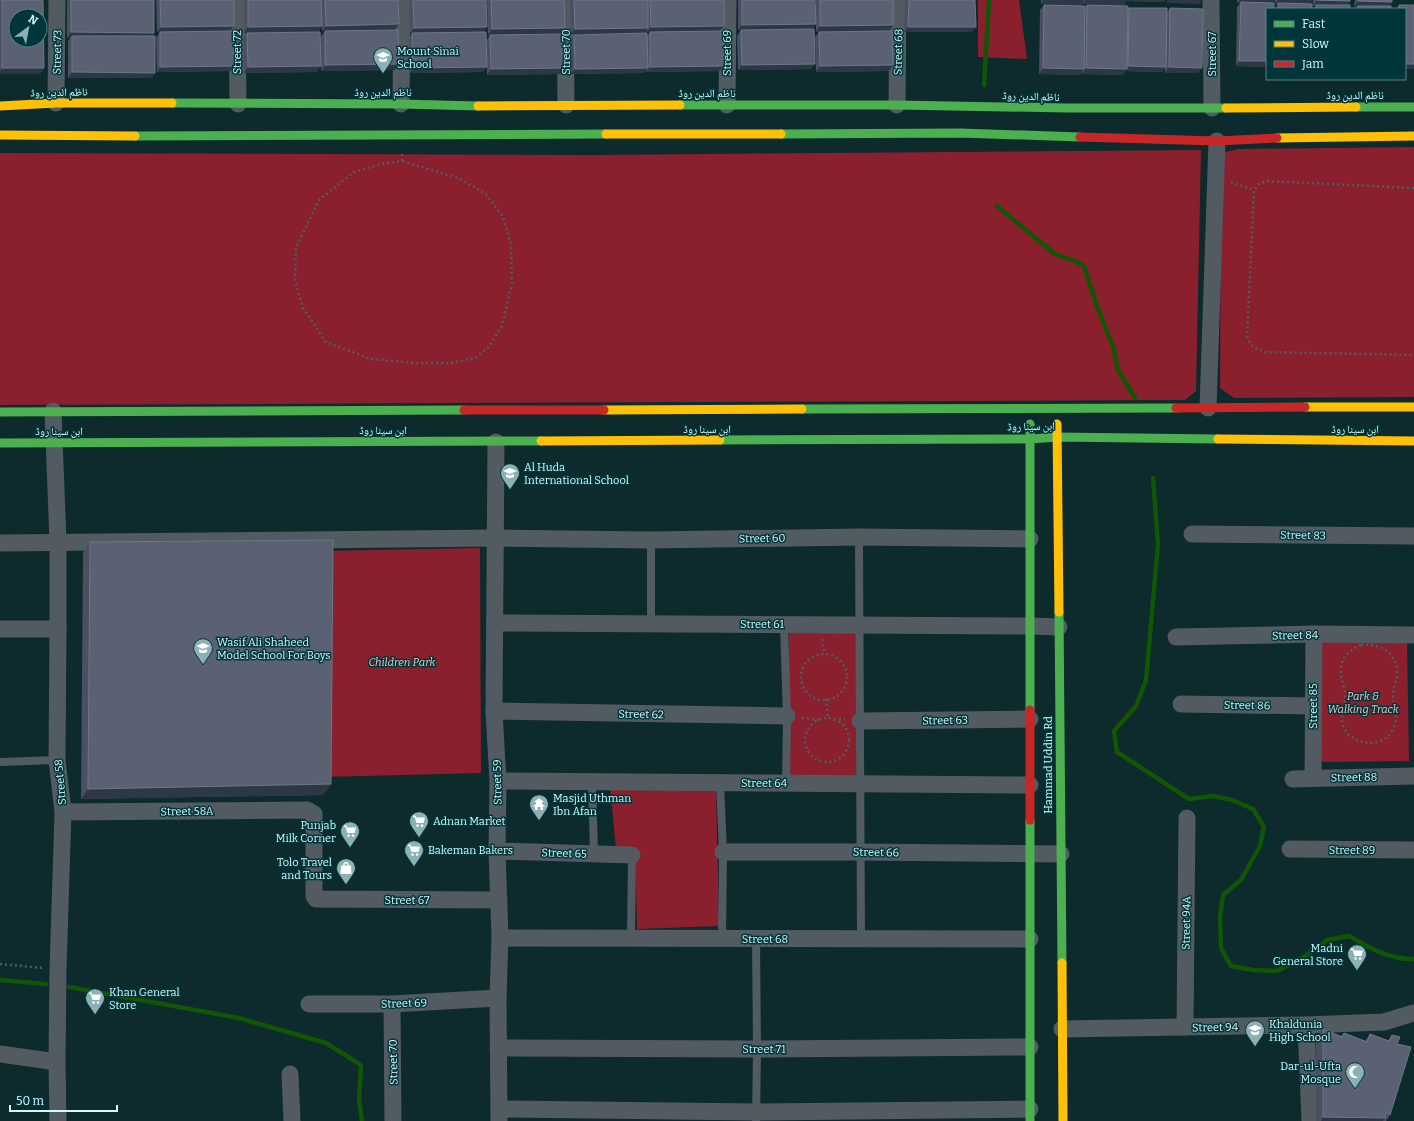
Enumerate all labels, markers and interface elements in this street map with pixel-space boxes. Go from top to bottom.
north arrow [8,8,48,48]
legend [1266,8,1406,80]
text: N [26,12,41,28]
text: Fast [1302,17,1326,31]
street label: Street 73 [51,29,64,75]
street label: Street 70 [560,29,573,75]
street label: Street 68 [892,29,905,75]
street label: Street 72 [231,30,244,74]
street label: Street 69 [721,30,734,76]
street label: Street 67 [1206,31,1219,77]
text: Slow [1302,37,1329,51]
place label: Mount Sinai School [397,45,459,71]
school or university icon: Mount Sinai School [372,46,394,74]
text: Jam [1301,57,1324,71]
street label: ناظم الدین روڈ [30,85,88,101]
street label: ناظم الدین روڈ [354,86,412,100]
street label: ناظم الدین روڈ [678,87,736,101]
street label: ناظم الدین روڈ [1002,89,1060,105]
street label: ناظم الدین روڈ [1326,89,1384,103]
street label: ابن سینا روڈ [1007,420,1055,433]
street label: ابن سینا روڈ [683,423,731,436]
street label: ابن سینا روڈ [1331,423,1379,436]
street label: ابن سینا روڈ [359,424,407,437]
street label: ابن سینا روڈ [35,425,83,438]
place label: Al Huda International School [524,461,629,487]
school or university icon: Al Huda International School [499,462,521,490]
street label: Street 83 [1280,529,1326,542]
street label: Street 60 [739,532,786,545]
street label: Street 61 [740,618,785,631]
street label: Street 84 [1272,629,1319,642]
place label: Wasif Ali Shaheed Model School For Boys [217,636,331,662]
school or university icon: Wasif Ali Shaheed Model School For Boys [192,637,214,665]
park label: Children Park [368,656,437,669]
street label: Street 85 [1307,683,1320,729]
park label: Park & Walking Track [1327,690,1400,716]
street label: Street 86 [1224,699,1270,712]
street label: Street 62 [618,708,664,721]
street label: Street 63 [922,714,968,727]
street label: Hammad Uddin Rd [1042,716,1055,814]
street label: Street 58 [52,759,69,805]
street label: Street 59 [491,759,504,805]
street label: Street 88 [1331,771,1377,784]
street label: Street 64 [741,777,788,790]
place label: Masjid Uthman Ibn Afan [553,792,631,818]
temple icon: Masjid Uthman Ibn Afan [528,793,550,821]
street label: Street 58A [160,805,214,818]
supermarket icon: Adnan Market [408,810,430,838]
place label: Adnan Market [433,815,505,828]
place label: Punjab Milk Corner [276,819,336,845]
supermarket icon: Punjab Milk Corner [339,820,361,848]
supermarket icon: Bakeman Bakers [403,839,425,867]
place label: Bakeman Bakers [428,844,513,857]
street label: Street 89 [1329,844,1375,857]
street label: Street 65 [541,846,587,861]
street label: Street 66 [853,846,899,859]
place label: Tolo Travel and Tours [277,856,332,882]
shop icon: Tolo Travel and Tours [335,857,357,885]
street label: Street 67 [384,894,430,907]
street label: Street 94A [1180,896,1193,950]
street label: Street 68 [742,933,788,946]
place label: Madni General Store [1273,942,1344,968]
supermarket icon: Madni General Store [1346,943,1368,971]
place label: Khan General Store [109,986,180,1012]
supermarket icon: Khan General Store [84,987,106,1015]
street label: Street 69 [381,996,427,1011]
place label: Khaldunia High School [1269,1018,1331,1044]
school or university icon: Khaldunia High School [1244,1019,1266,1047]
street label: Street 94 [1192,1021,1239,1034]
street label: Street 70 [387,1039,400,1085]
street label: Street 71 [742,1043,786,1056]
place label: Dar-ul-Ufta Mosque [1280,1060,1341,1086]
mosque icon: Dar-ul-Ufta Mosque [1344,1061,1366,1089]
scale bar [10,1087,117,1113]
text: 50 m [16,1094,45,1108]

